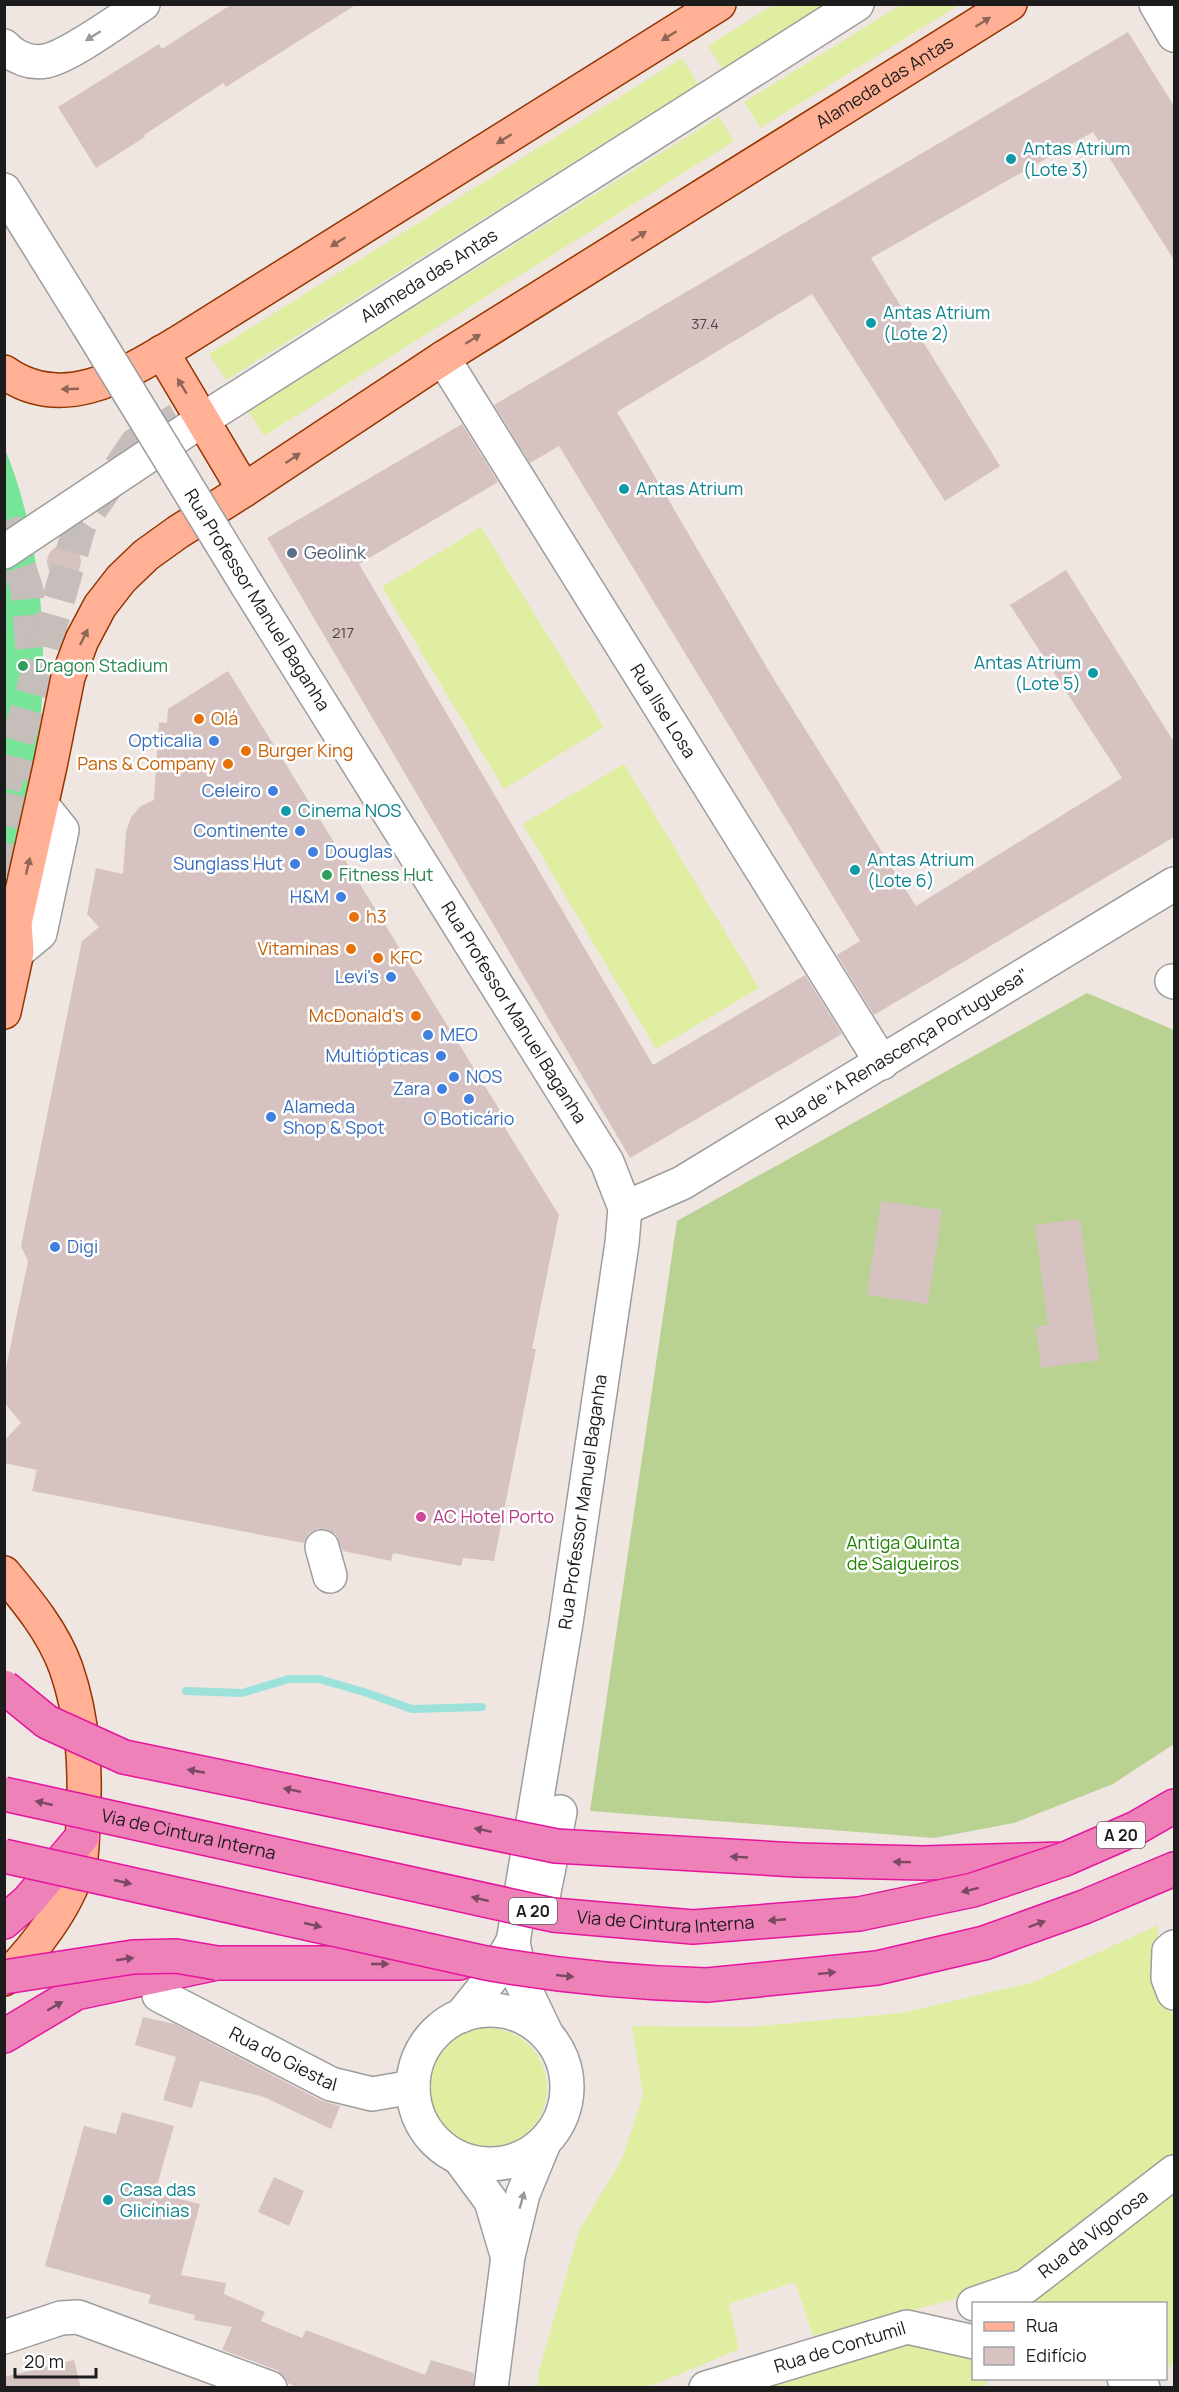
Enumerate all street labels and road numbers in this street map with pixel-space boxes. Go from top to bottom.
street label: Alameda das Antas [811,29,957,134]
street label: Alameda das Antas [355,222,502,327]
street label: Rua Professor Manuel Baganha [179,484,336,715]
street label: Rua Ilse Losa [625,659,702,762]
street label: Rua Professor Manuel Baganha [436,896,593,1128]
street label: Rua de "A Renascença Portuguesa" [771,962,1033,1134]
street label: Rua Professor Manuel Baganha [552,1373,612,1631]
street label: Via de Cintura Interna [99,1803,278,1865]
road number: A 20 [1097,1822,1145,1848]
road number: A 20 [509,1898,557,1924]
street label: Via de Cintura Interna [576,1904,755,1938]
street label: Rua do Giestal [225,2020,340,2096]
street label: Rua da Vigorosa [1033,2183,1152,2283]
street label: Rua de Contumil [771,2315,908,2378]

